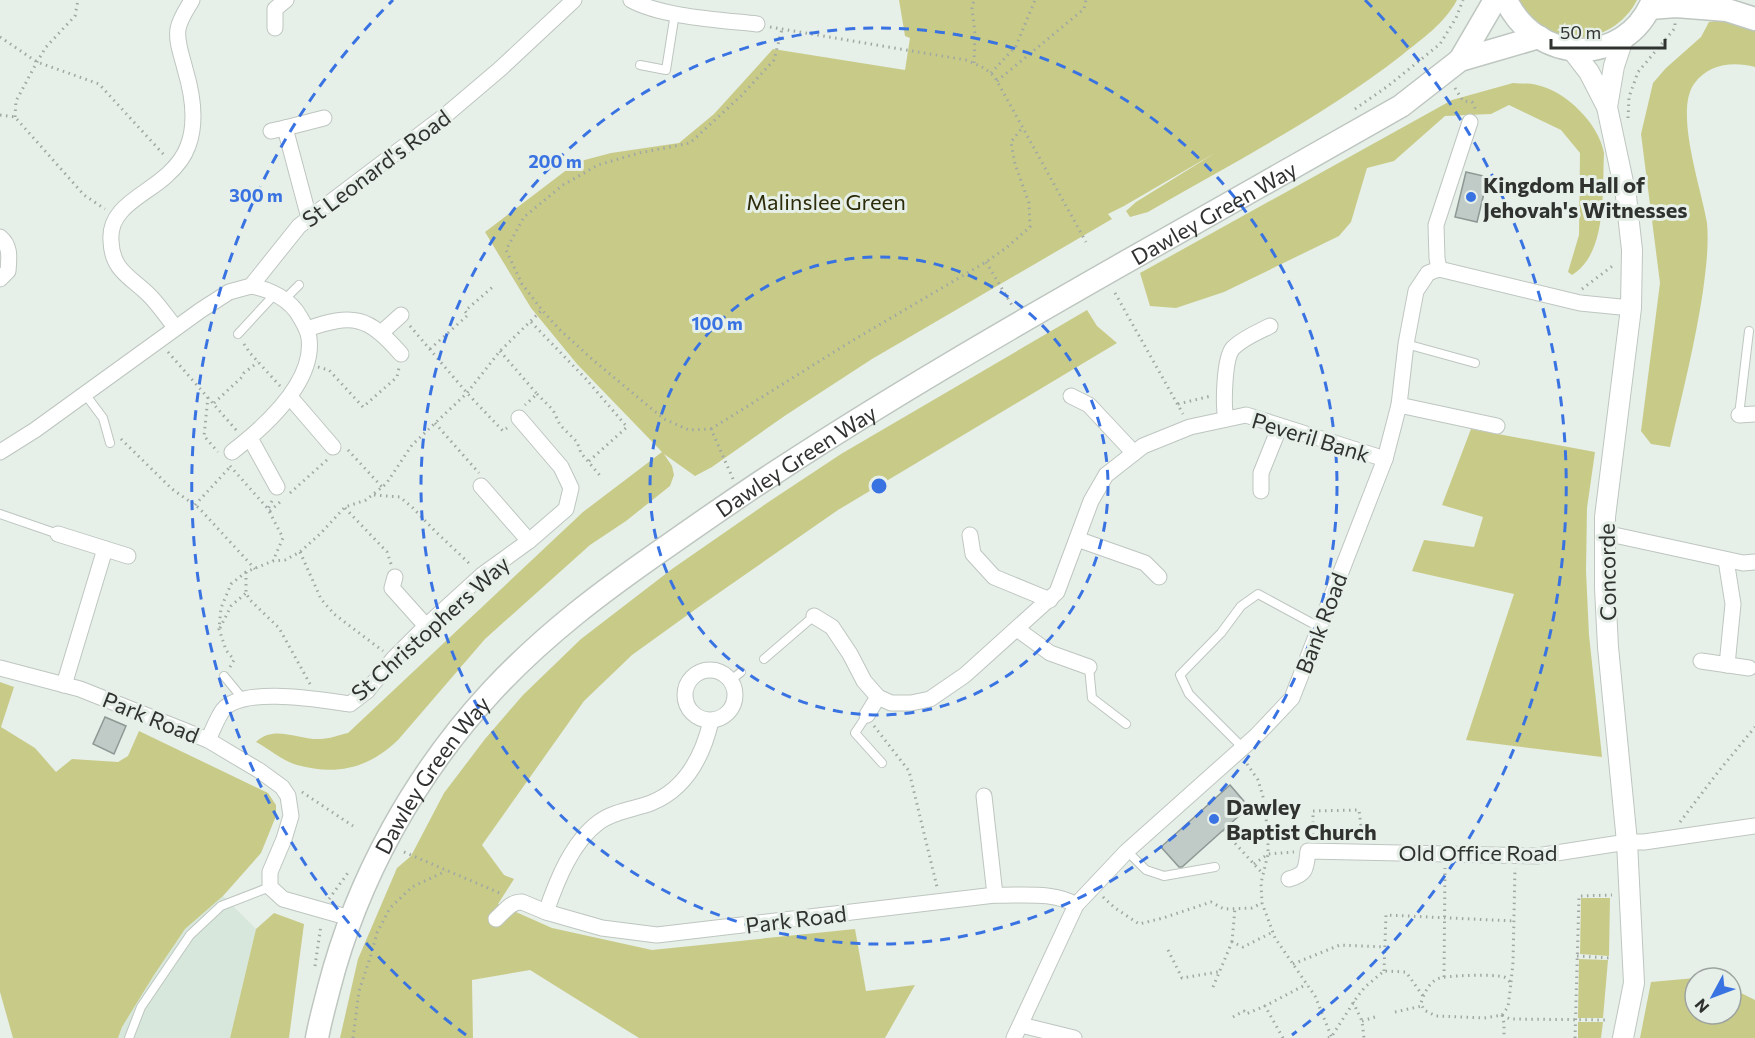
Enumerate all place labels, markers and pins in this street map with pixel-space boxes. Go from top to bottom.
place label: Kingdom Hall of Jehovah's Witnesses [1483,171,1688,223]
marker: Kingdom Hall of Jehovah's Witnesses [1464,190,1478,204]
centre of rings [869,476,889,496]
place label: Dawley Baptist Church [1226,793,1377,845]
marker: Dawley Baptist Church [1207,812,1221,826]

